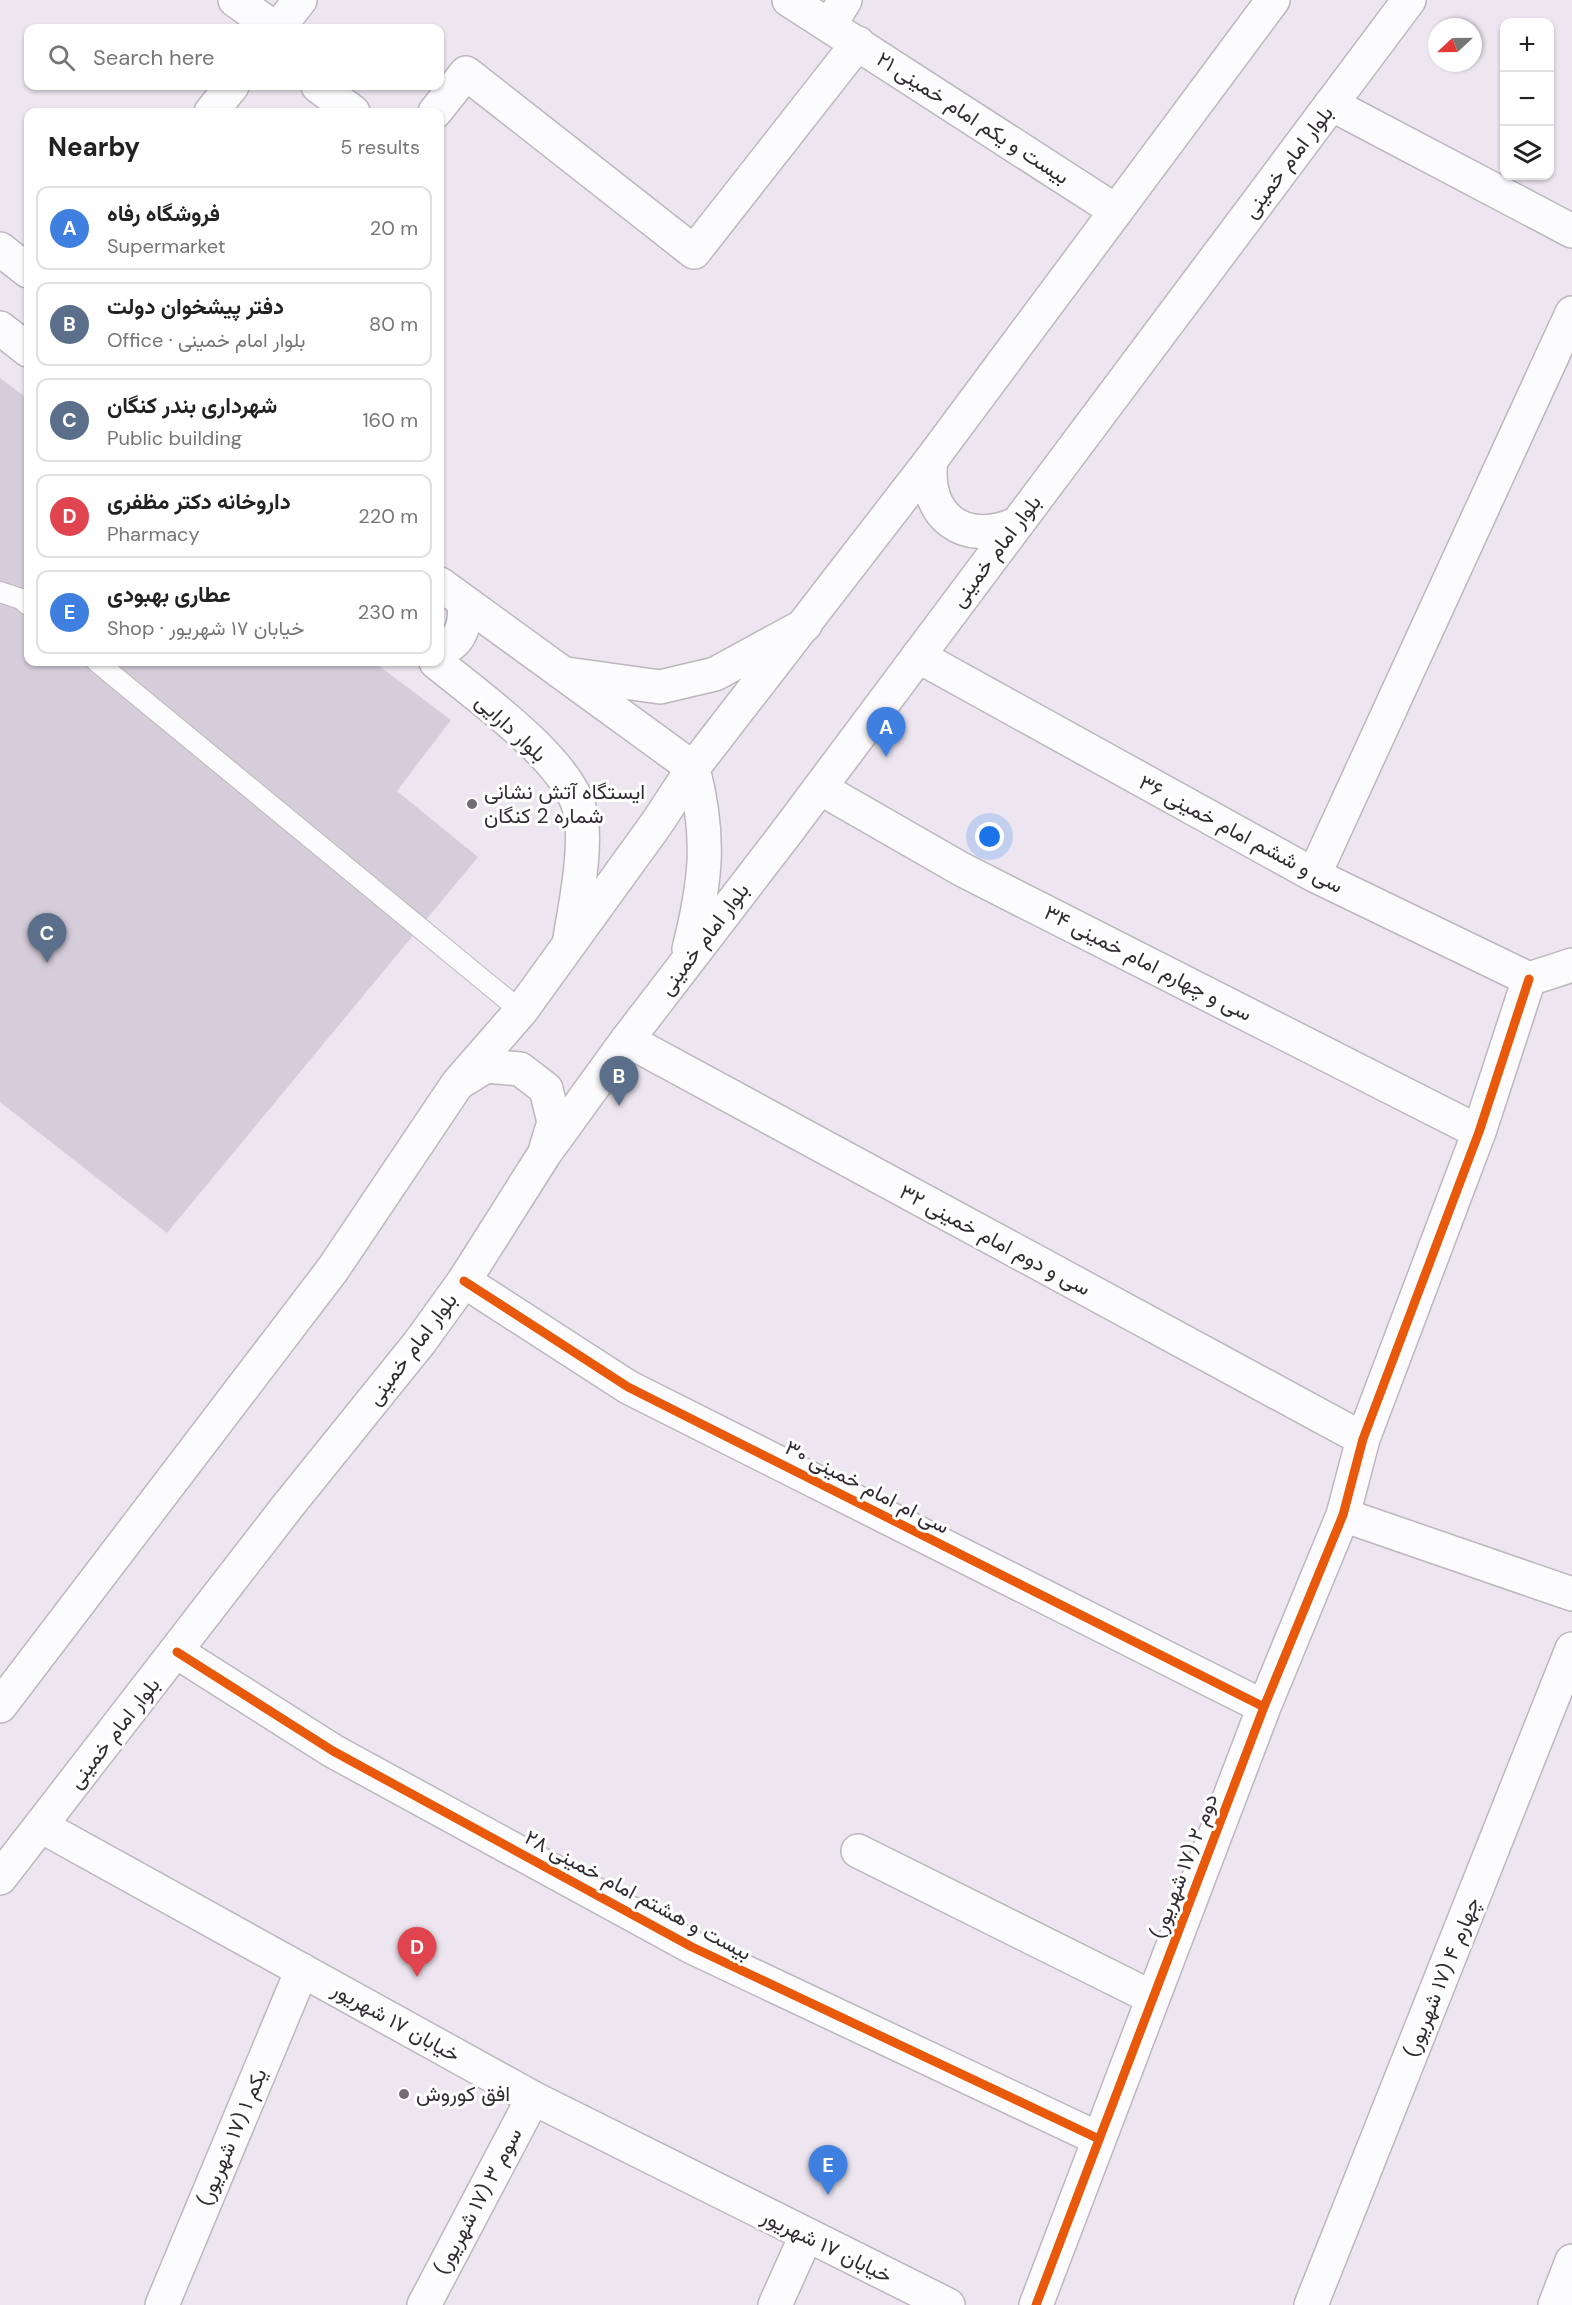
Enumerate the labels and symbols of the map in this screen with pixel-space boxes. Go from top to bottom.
north arrow [1428,18,1482,72]
street label: بیست و یکم امام خمینی ۲۱ [871,45,1075,191]
street label: بلوار امام خمینی [1237,100,1339,224]
street label: بلوار امام خمینی [945,489,1047,613]
street label: بلوار دارایی [469,688,553,768]
pin: A [866,708,906,757]
street label: سی و ششم امام خمینی ۳۶ [1134,768,1348,900]
place label: ایستگاه آتش نشانی شماره 2 کنگان [484,778,645,830]
marker: ایستگاه آتش نشانی شماره 2 کنگان [465,797,479,811]
your location [975,822,1004,851]
street label: بلوار امام خمینی [653,877,755,1001]
street label: سی و چهارم امام خمینی ۳۴ [1039,898,1257,1028]
pin: C [28,914,66,963]
pin: B [600,1056,638,1106]
street label: سی و دوم امام خمینی ۳۲ [895,1178,1095,1302]
street label: بلوار امام خمینی [361,1287,463,1411]
street label: سی ام امام خمینی ۳۰ [780,1433,954,1541]
street label: بلوار امام خمینی [62,1672,166,1794]
street label: دوم ۲ (۱۷ شهریور) [1144,1790,1224,1942]
street label: بیست و هشتم امام خمینی ۲۸ [520,1823,756,1967]
street label: چهارم ۴ (۱۷ شهریور) [1397,1893,1487,2061]
pin: D [398,1928,436,1977]
street label: خیابان ۱۷ شهریور [326,1975,465,2069]
street label: یکم ۱ (۱۷ شهریور) [190,2064,274,2210]
place label: افق کوروش [416,2080,510,2108]
marker: افق کوروش [397,2087,411,2101]
street label: سوم ۳ (۱۷ شهریور) [428,2123,528,2279]
pin: E [808,2146,848,2195]
street label: خیابان ۱۷ شهریور [756,2202,897,2290]

